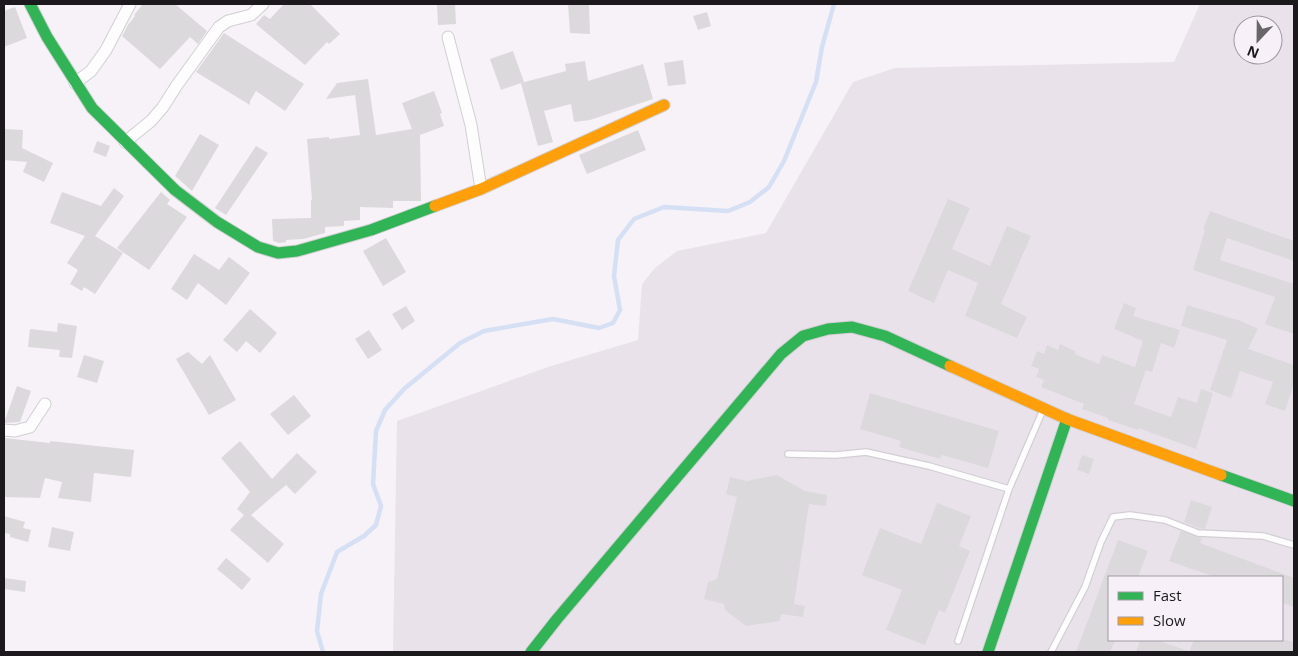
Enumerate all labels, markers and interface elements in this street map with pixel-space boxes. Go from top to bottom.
north arrow [1233,15,1283,65]
text: N [1244,42,1262,63]
legend [1108,576,1283,641]
text: Fast [1153,585,1182,605]
text: Slow [1153,610,1186,630]

